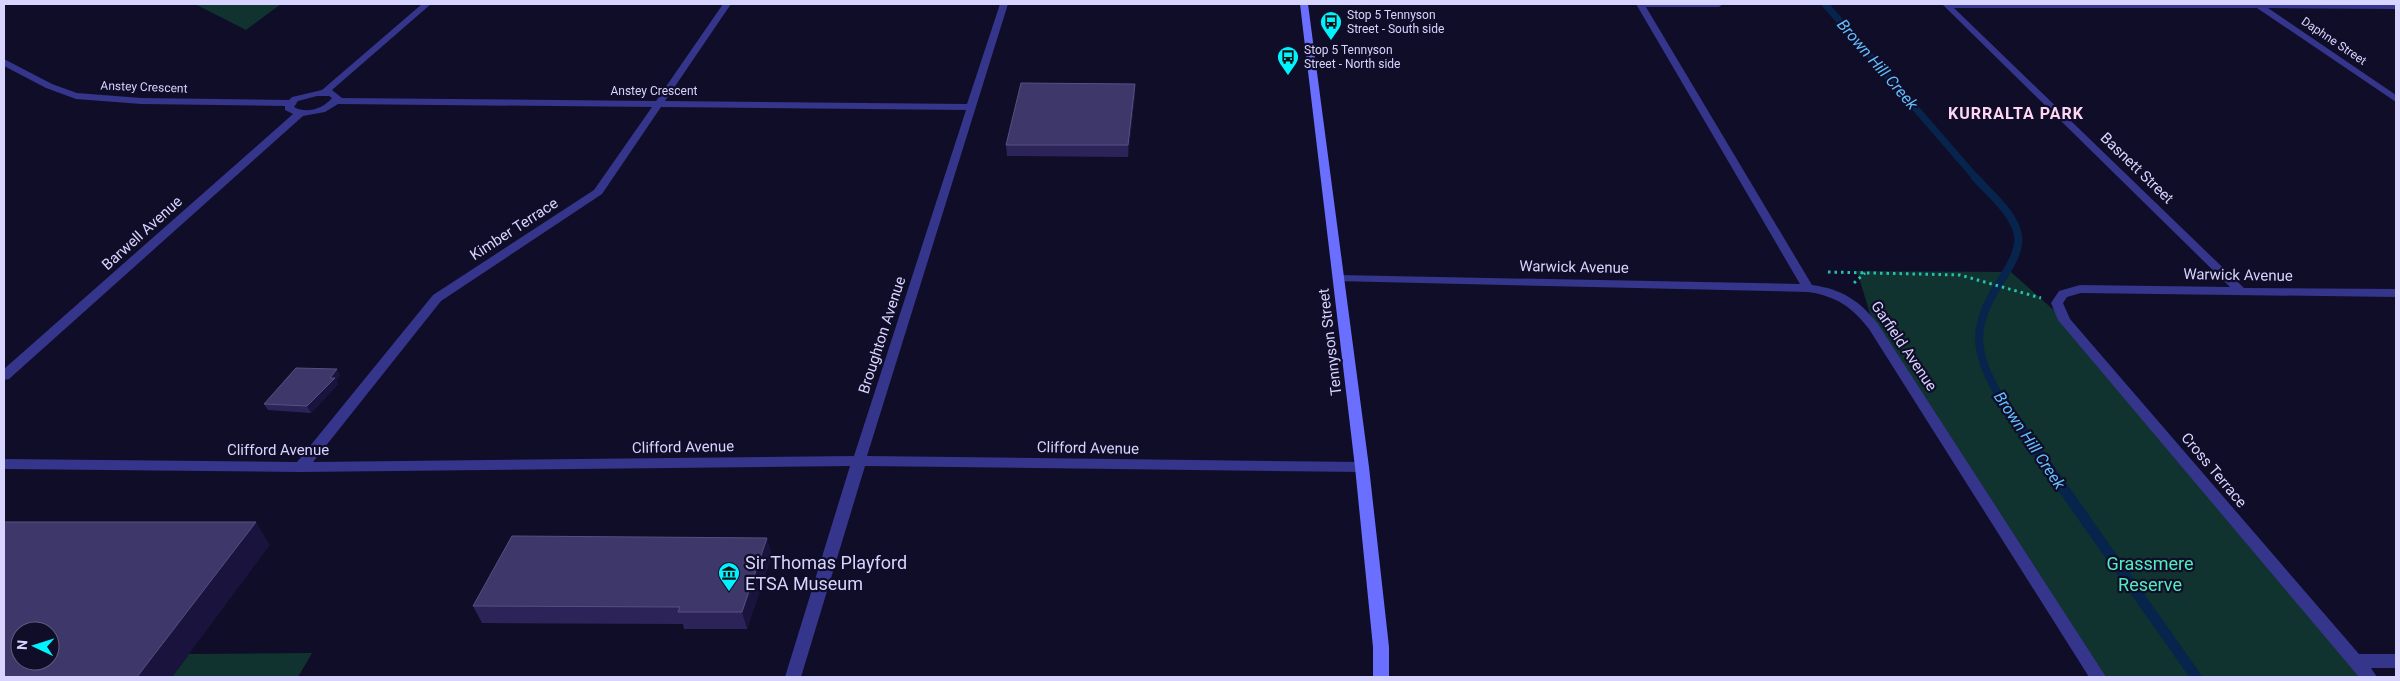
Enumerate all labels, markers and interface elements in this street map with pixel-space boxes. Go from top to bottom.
place label: Stop 5 Tennyson Street - South side [1347,8,1444,36]
bus stop icon: Stop 5 Tennyson Street - South side [1319,10,1343,41]
street label: Daphne Street [2299,14,2369,68]
water label: Brown Hill Creek [1833,15,1923,114]
place label: Stop 5 Tennyson Street - North side [1304,43,1400,71]
bus stop icon: Stop 5 Tennyson Street - North side [1276,45,1300,76]
street label: Anstey Crescent [100,78,188,96]
street label: Anstey Crescent [610,84,698,98]
district label: KURRALTA PARK [1948,104,2084,123]
street label: Basnett Street [2097,129,2177,207]
street label: Barwell Avenue [98,192,186,274]
street label: Kimber Terrace [467,194,561,264]
street label: Warwick Avenue [1519,257,1629,277]
street label: Warwick Avenue [2183,265,2293,285]
street label: Broughton Avenue [855,274,909,396]
street label: Tennyson Street [1314,287,1345,397]
street label: Garfield Avenue [1867,298,1941,394]
water label: Brown Hill Creek [1990,388,2070,494]
street label: Cross Terrace [2177,429,2251,511]
street label: Clifford Avenue [632,437,734,457]
street label: Clifford Avenue [1037,438,1139,458]
street label: Clifford Avenue [227,441,329,459]
place label: Sir Thomas Playford ETSA Museum [745,552,907,594]
park label: Grassmere Reserve [2106,553,2194,595]
museum icon: Sir Thomas Playford ETSA Museum [717,561,741,592]
north arrow [10,621,60,671]
text: N [14,640,30,651]

